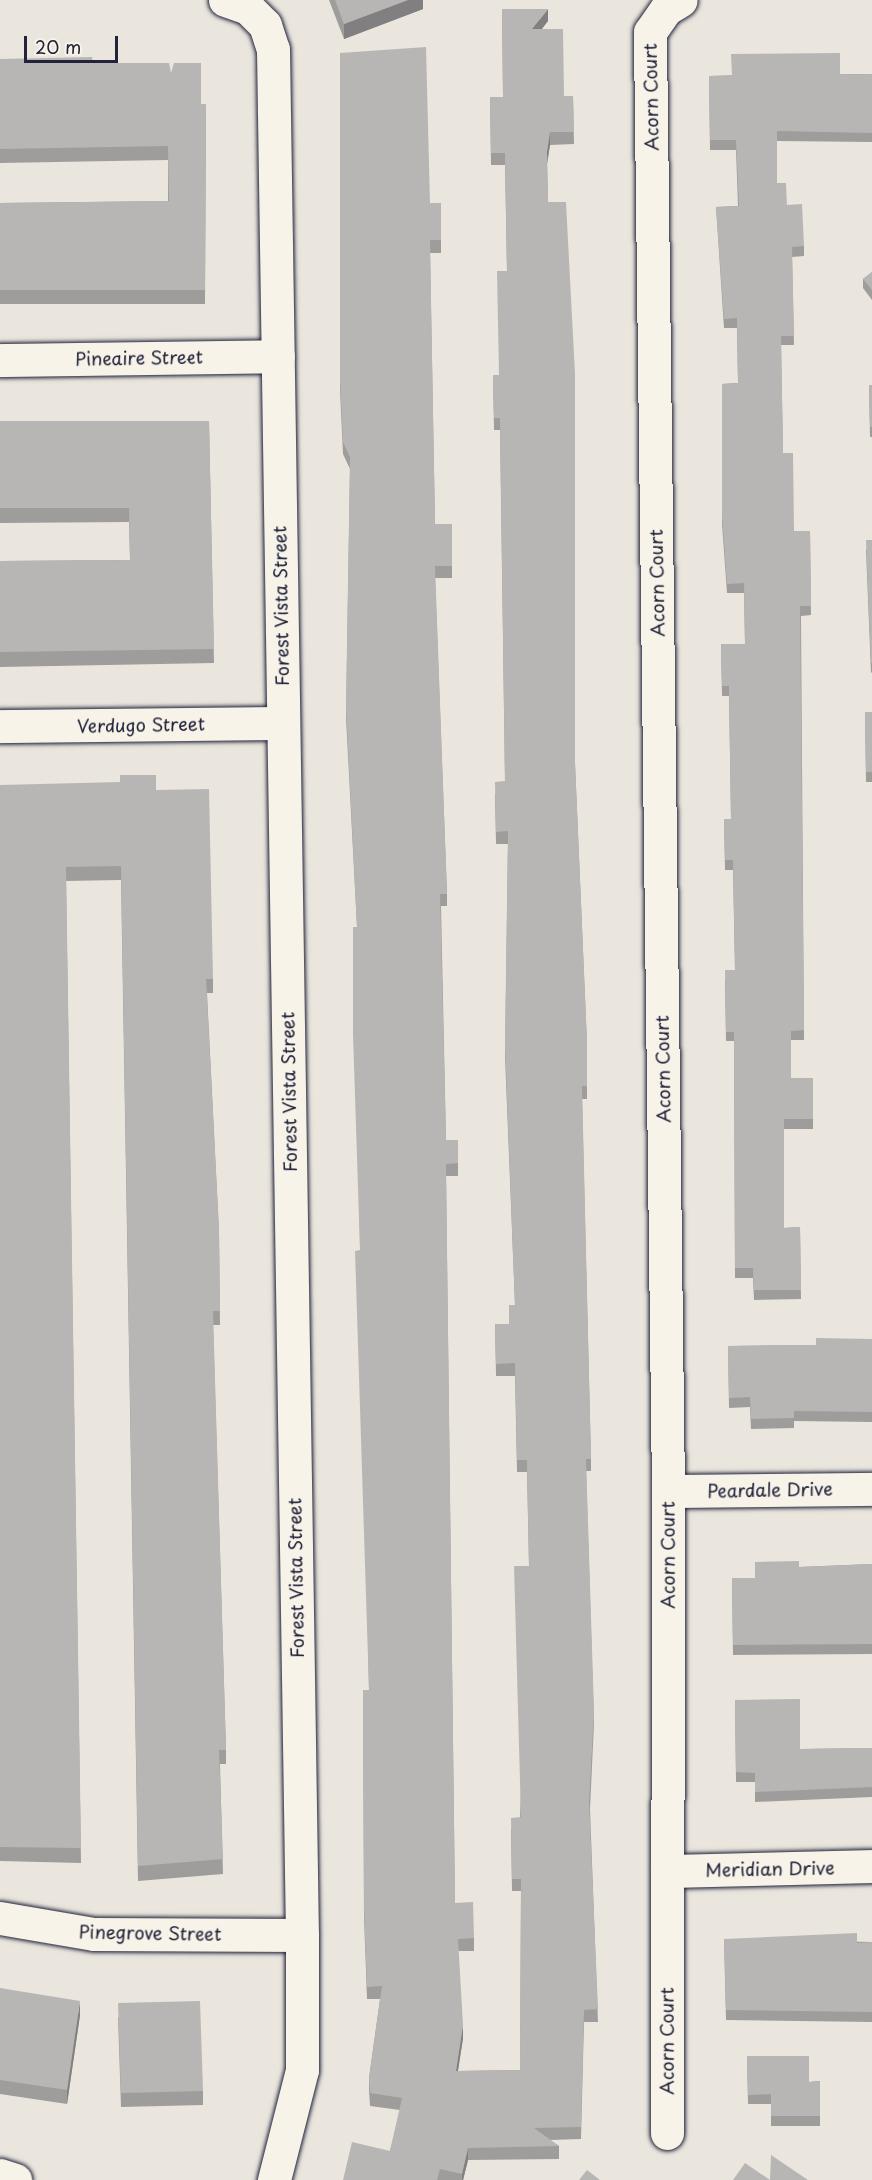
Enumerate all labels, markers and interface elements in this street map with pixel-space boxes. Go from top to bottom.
scale bar [27,24,122,62]
text: 20 m [35,33,81,60]
street label: Acorn Court [639,43,663,151]
street label: Pineaire Street [74,346,204,370]
street label: Forest Vista Street [269,525,293,687]
street label: Acorn Court [645,529,669,637]
street label: Verdugo Street [77,713,205,737]
street label: Forest Vista Street [277,1011,301,1173]
street label: Acorn Court [651,1015,675,1123]
street label: Peardale Drive [707,1478,833,1502]
street label: Forest Vista Street [284,1497,308,1659]
street label: Acorn Court [657,1501,679,1609]
street label: Meridian Drive [706,1857,834,1881]
street label: Pinegrove Street [78,1921,222,1945]
street label: Acorn Court [656,1987,678,2095]

